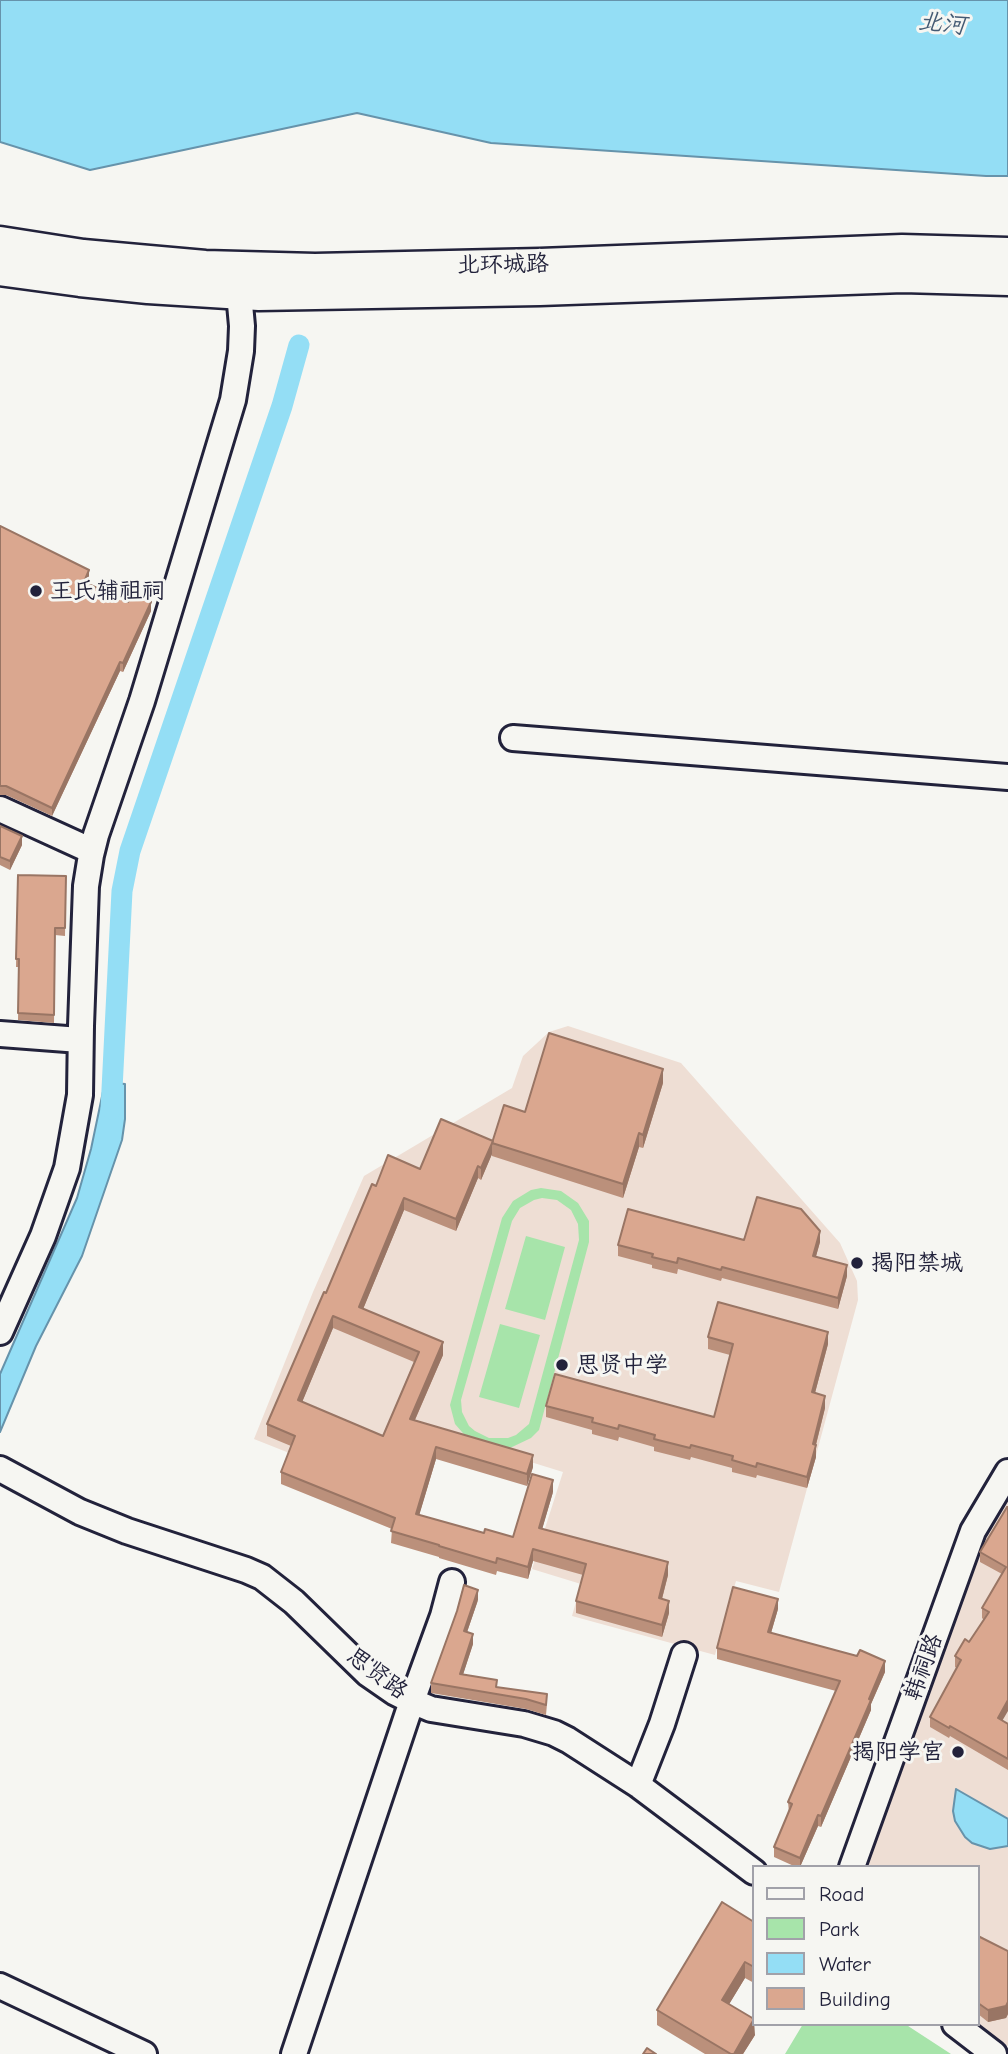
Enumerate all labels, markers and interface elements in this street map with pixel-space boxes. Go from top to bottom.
water label: 北河 [917,7,967,41]
street label: 北环城路 [457,250,549,280]
place label: 王氏辅祖祠 [50,577,165,605]
marker: 王氏辅祖祠 [28,583,44,599]
place label: 揭阳禁城 [871,1249,963,1277]
marker: 揭阳禁城 [849,1255,865,1271]
place label: 思贤中学 [576,1351,668,1379]
marker: 思贤中学 [554,1357,570,1373]
street label: 韩祠路 [899,1630,949,1704]
street label: 思贤路 [341,1642,413,1706]
place label: 揭阳学宫 [852,1738,944,1766]
marker: 揭阳学宫 [950,1744,966,1760]
legend [752,1865,980,2026]
text: Road [819,1882,864,1906]
text: Park [819,1917,859,1941]
text: Water [819,1952,871,1976]
text: Building [819,1987,891,2011]

